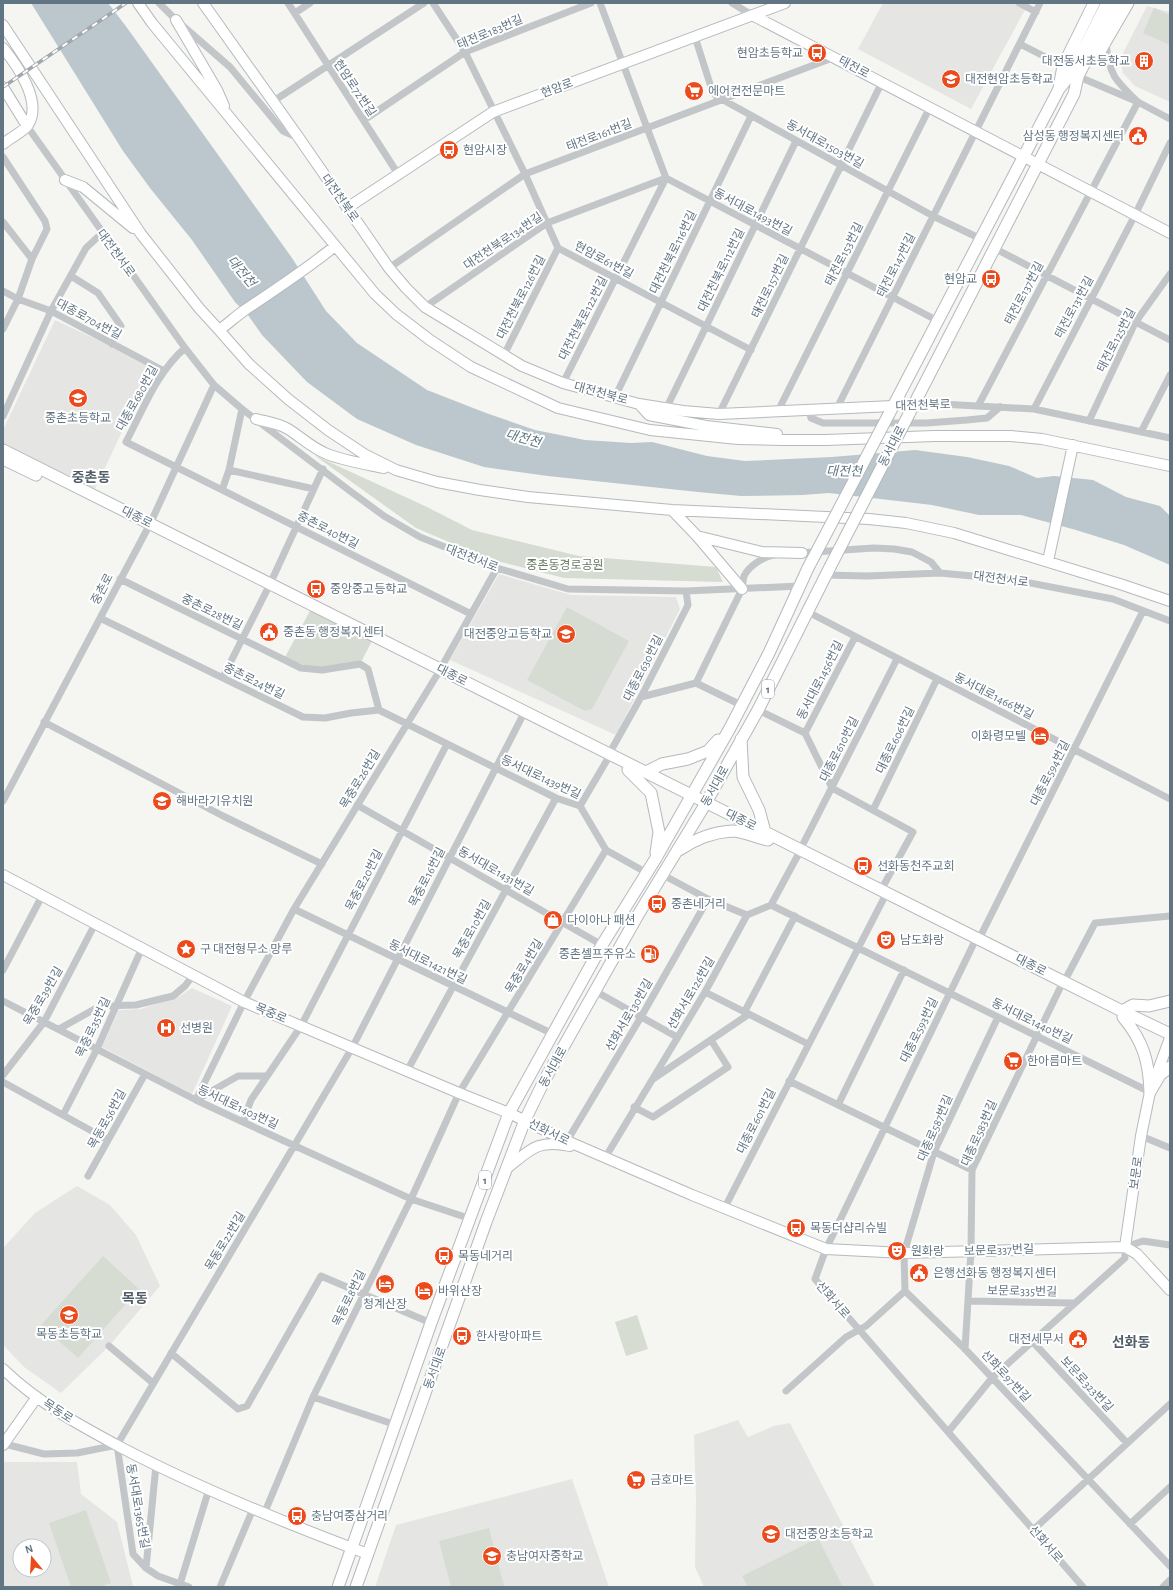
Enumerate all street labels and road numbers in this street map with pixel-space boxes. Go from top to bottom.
street label: 태전로183번길 [455,13,525,51]
street label: 태전로 [837,54,871,80]
street label: 현암로72번길 [332,57,379,119]
street label: 현암로 [539,76,575,99]
street label: 태전로161번길 [565,117,633,153]
street label: 동서대로1503번길 [784,118,866,170]
street label: 대전천북로 [319,171,362,224]
street label: 동서대로1493번길 [712,186,794,238]
street label: 대전천북로116번길 [647,208,698,296]
street label: 대전천북로134번길 [461,209,545,272]
street label: 태전로153번길 [823,220,865,288]
street label: 대전천북로112번길 [695,226,746,314]
street label: 대전천서로 [95,227,138,279]
street label: 태전로147번길 [875,231,917,299]
street label: 현암로61번길 [573,239,636,281]
street label: 태전로157번길 [749,252,791,320]
street label: 대전천북로126번길 [494,253,547,341]
street label: 태전로137번길 [1002,260,1046,326]
street label: 대전천북로122번길 [556,274,609,362]
street label: 태전로131번길 [1053,274,1095,340]
street label: 대종로704번길 [54,297,124,341]
street label: 태전로125번길 [1095,306,1137,374]
street label: 대종로680번길 [114,363,160,433]
street label: 대전천북로 [573,379,629,406]
street label: 대전천북로 [895,397,951,412]
street label: 동서대로 [877,424,907,468]
street label: 대종로 [120,504,154,530]
street label: 중촌로40번길 [295,509,361,551]
street label: 대전천서로 [444,542,500,573]
street label: 대전천서로 [973,569,1029,588]
street label: 중촌로 [89,572,115,606]
street label: 중촌로28번길 [180,592,244,632]
street label: 대종로630번길 [621,633,665,703]
street label: 동서대로1456번길 [795,639,845,721]
street label: 중촌로24번길 [222,661,286,701]
street label: 대종로 [435,662,469,688]
street label: 동서대로1466번길 [952,671,1036,721]
road number: 1 [762,680,774,698]
street label: 대종로606번길 [874,705,916,775]
street label: 대종로610번길 [817,715,861,783]
street label: 대종로594번길 [1028,738,1072,808]
street label: 목중로26번길 [338,747,382,811]
street label: 동서대로1439번길 [499,753,583,801]
street label: 동서대로 [699,764,731,808]
street label: 대종로 [724,807,758,833]
street label: 동서대로1431번길 [456,844,536,898]
street label: 목중로16번길 [407,845,447,909]
street label: 목중로20번길 [343,847,385,913]
street label: 목중로10번길 [451,897,493,961]
street label: 목중로4번길 [503,937,545,995]
street label: 동서대로1421번길 [387,938,469,986]
street label: 대종로 [1014,952,1048,978]
street label: 선화서로126번길 [665,955,717,1031]
street label: 목중로39번길 [21,965,65,1027]
street label: 선화서로130번길 [603,977,655,1053]
street label: 목중로35번길 [74,995,112,1059]
street label: 대종로593번길 [898,996,940,1064]
street label: 동서대로1440번길 [990,996,1074,1046]
street label: 목중로 [253,1001,289,1025]
street label: 동서대로 [537,1045,569,1089]
street label: 동서대로1403번길 [196,1083,280,1131]
street label: 목동로56번길 [86,1087,128,1151]
street label: 대종로601번길 [734,1087,778,1155]
street label: 대종로587번길 [916,1093,954,1163]
street label: 대종로583번길 [959,1098,999,1168]
street label: 선화서로 [527,1117,571,1147]
street label: 보문로 [1128,1156,1144,1190]
road number: 1 [479,1171,491,1189]
street label: 목동로22번길 [203,1210,247,1272]
street label: 보문로337번길 [964,1243,1034,1257]
street label: 목동로8번길 [330,1268,368,1328]
street label: 선화서로 [814,1279,852,1321]
street label: 보문로335번길 [987,1284,1057,1298]
street label: 동서대로 [422,1345,448,1391]
street label: 선화로97번길 [979,1348,1033,1404]
street label: 보문로323번길 [1059,1354,1115,1414]
street label: 목동로 [41,1397,75,1425]
street label: 동서대로1365번길 [125,1463,151,1549]
street label: 선화서로 [1027,1523,1065,1565]

